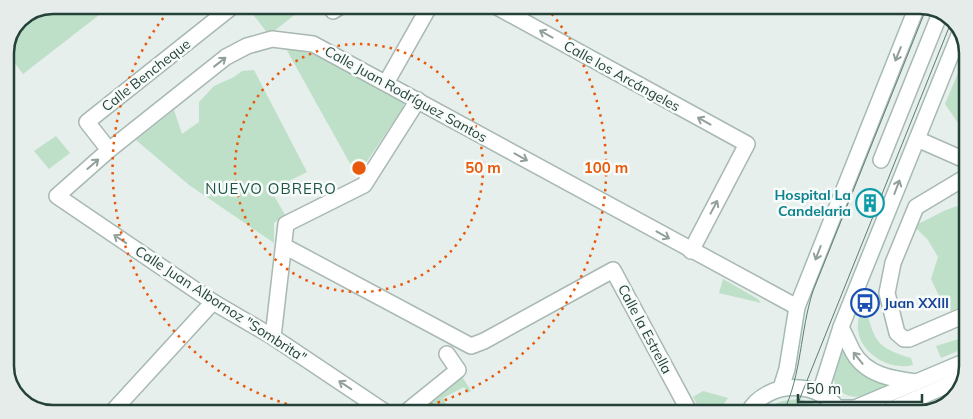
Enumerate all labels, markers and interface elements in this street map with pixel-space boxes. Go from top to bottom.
one-way arrow [539,29,554,39]
street label: Calle Bencheque [98,35,194,115]
street label: Calle los Arcángeles [561,37,683,115]
street label: Calle Juan Rodríguez Santos [322,42,490,146]
one-way arrow [893,46,902,61]
one-way arrow [213,57,227,67]
one-way arrow [697,116,712,125]
one-way arrow [513,152,527,162]
one-way arrow [87,158,100,170]
text: 50 m [465,158,501,177]
text: 100 m [584,158,628,177]
centre of rings [350,159,368,177]
district label: NUEVO OBRERO [205,179,337,198]
one-way arrow [893,180,902,196]
place label: Hospital La Candelaria [775,186,851,220]
building icon: Hospital La Candelaria [855,188,885,218]
one-way arrow [709,200,719,215]
one-way arrow [655,231,670,240]
one-way arrow [114,234,128,244]
street label: Calle Juan Albornoz "Sombrita" [132,242,310,366]
one-way arrow [813,245,822,261]
street label: Calle la Estrella [614,281,676,377]
bus stop icon: Juan XXIII [850,288,880,318]
place label: Juan XXIII [884,294,949,312]
one-way arrow [853,352,864,365]
scale bar [798,372,922,404]
text: 50 m [806,379,841,398]
one-way arrow [338,380,352,390]

